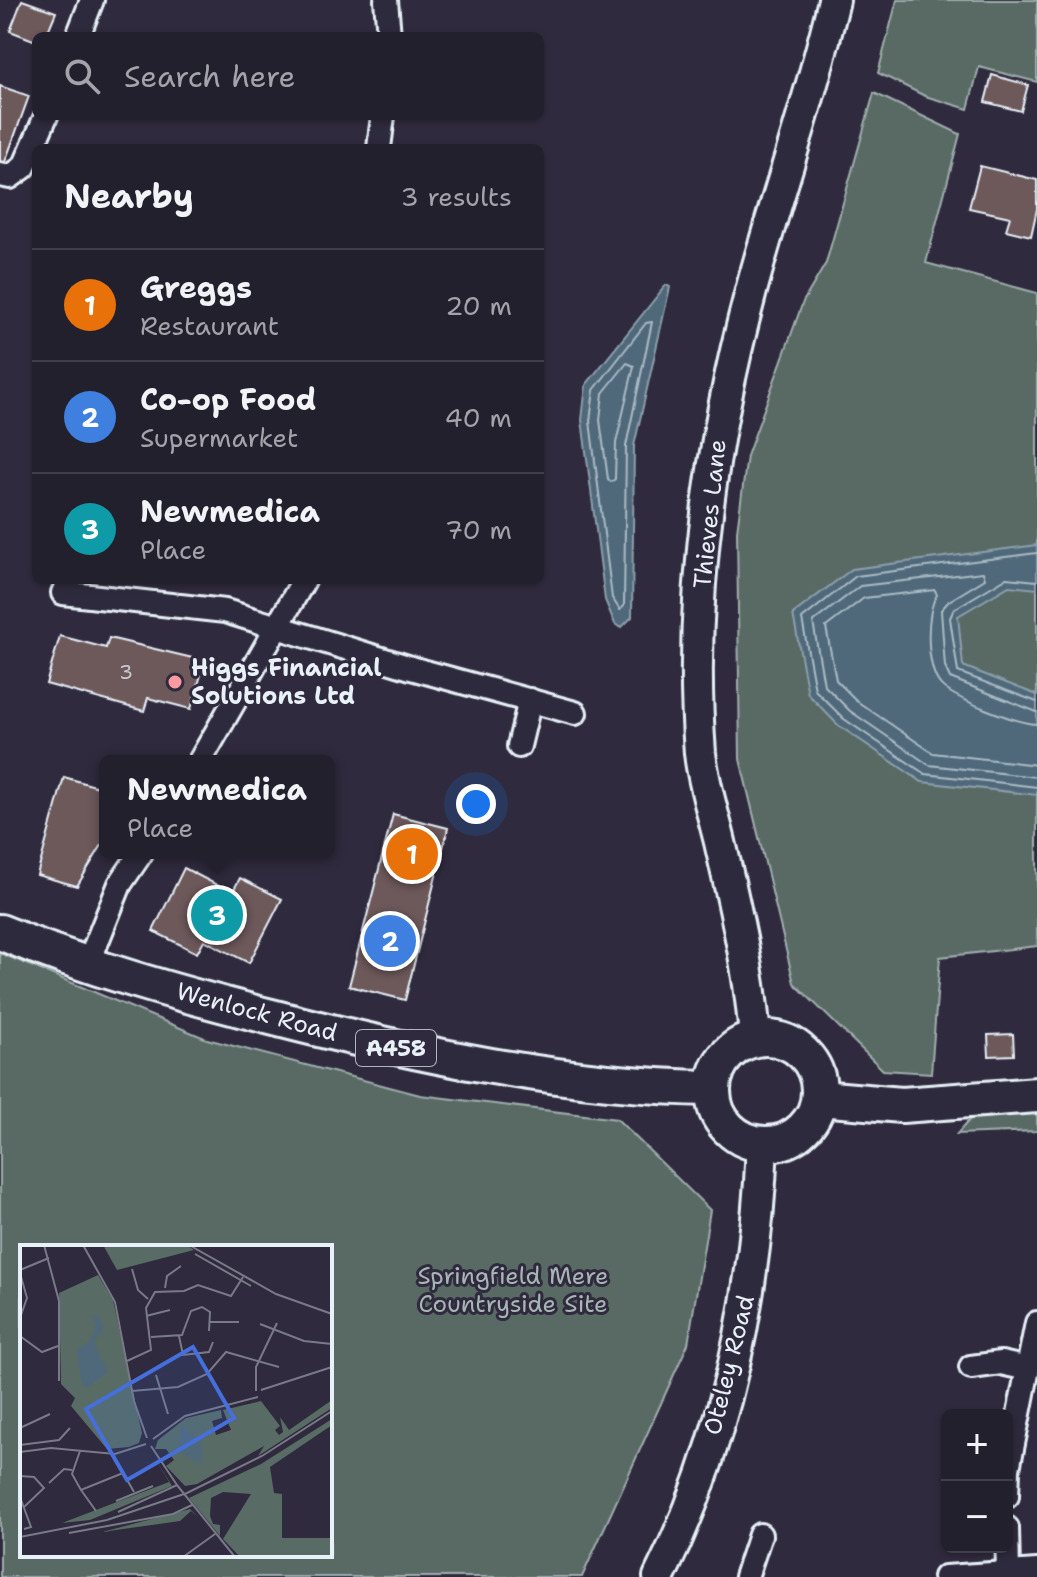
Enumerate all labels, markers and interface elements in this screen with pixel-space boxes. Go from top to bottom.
search box [32,32,544,120]
icon: search [60,54,104,98]
text: Search here [124,56,295,97]
text: Nearby [64,173,194,219]
text: 3 results [400,179,512,214]
text: Greggs [140,267,252,308]
text: 1 [84,288,96,323]
text: 20 m [445,288,512,323]
text: Restaurant [140,308,279,343]
text: Co-op Food [140,379,316,420]
text: 2 [81,400,99,435]
text: 40 m [445,400,512,435]
text: Supermarket [140,420,298,455]
street label: Thieves Lane [686,438,734,590]
text: Newmedica [140,491,320,532]
text: 3 [81,512,99,547]
text: 70 m [445,512,512,547]
text: Place [140,532,206,567]
place label: Higgs Financial Solutions Ltd [191,652,382,712]
house number: 3 [119,659,133,685]
marker: Higgs Financial Solutions Ltd [166,673,184,691]
popup [99,755,335,859]
text: Newmedica [127,769,307,810]
your location [456,784,496,824]
text: Place [127,810,193,845]
pin: 1 [386,824,438,884]
pin: 3 [191,885,243,945]
pin: 2 [364,911,416,971]
street label: Wenlock Road [173,975,341,1049]
road number: A458 [356,1030,436,1066]
inset map [20,1245,332,1557]
park label: Springfield Mere Countryside Site [417,1260,609,1320]
street label: Oteley Road [696,1292,762,1438]
map controls [941,1409,1013,1553]
button: + [941,1409,1013,1481]
button: − [941,1481,1013,1553]

